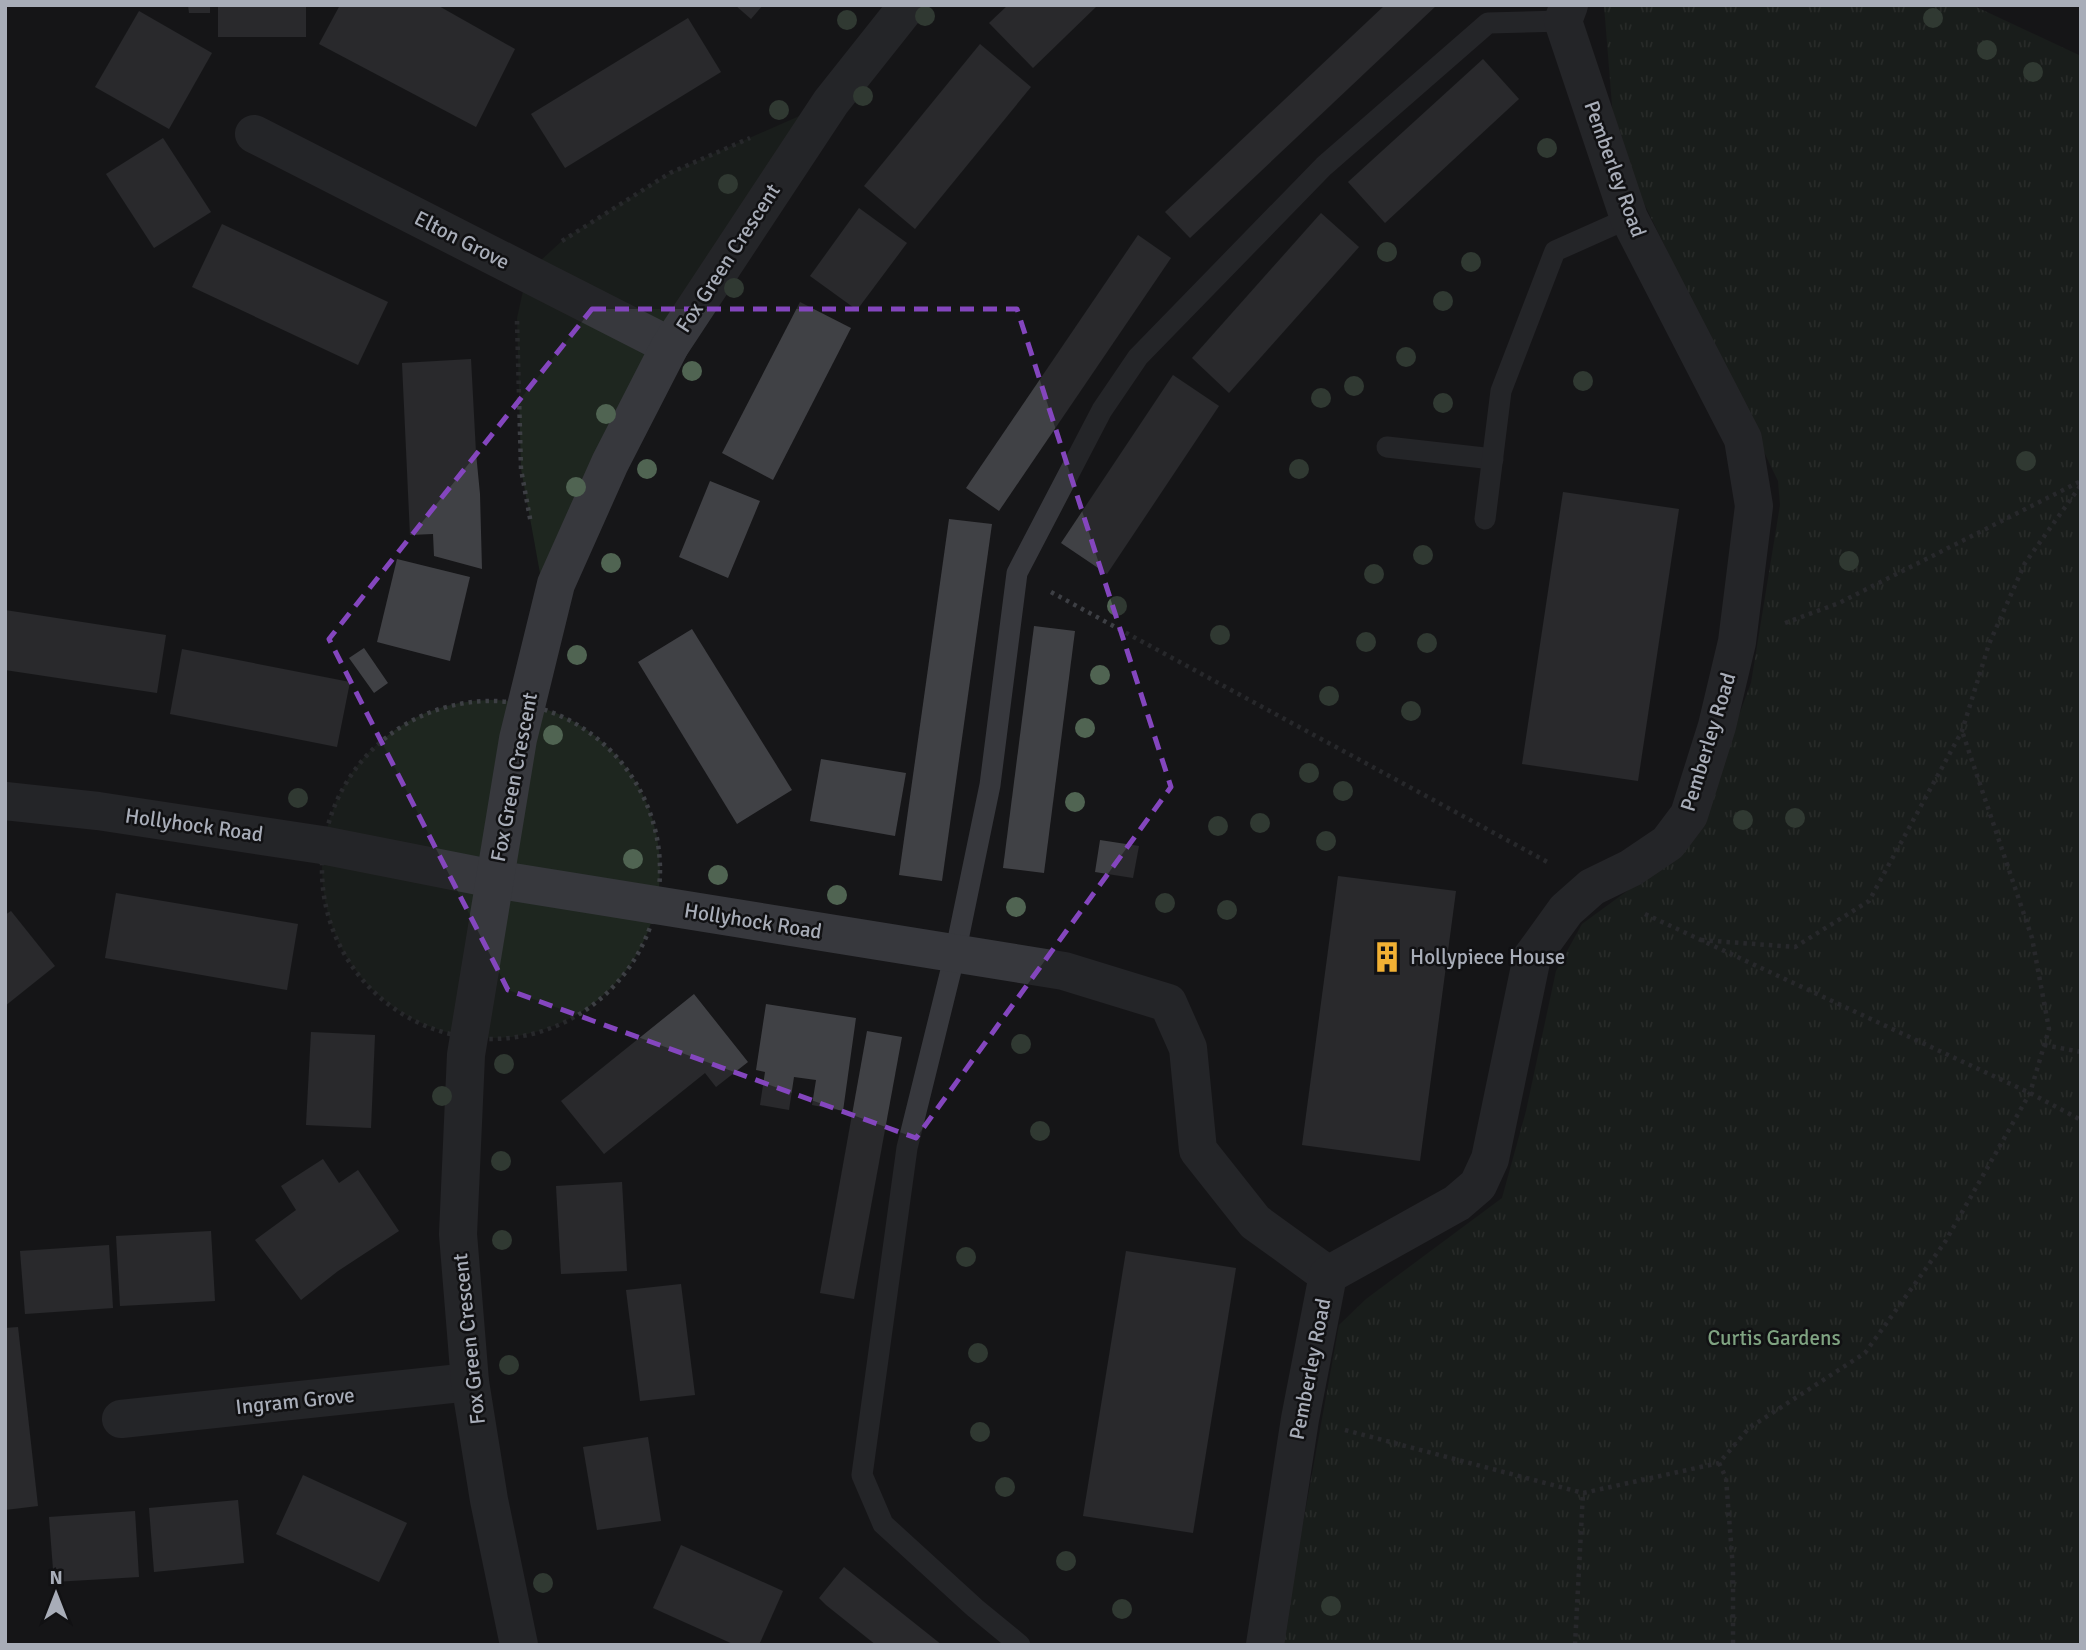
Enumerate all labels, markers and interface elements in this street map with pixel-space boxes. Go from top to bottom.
street label: Pemberley Road [1578,97,1652,241]
street label: Fox Green Crescent [670,179,786,337]
street label: Elton Grove [410,205,514,275]
street label: Pemberley Road [1675,670,1741,814]
street label: Fox Green Crescent [485,690,543,864]
street label: Hollyhock Road [123,802,265,848]
street label: Hollyhock Road [682,897,824,945]
building icon: Hollypiece House [1370,940,1404,974]
place label: Hollypiece House [1410,944,1565,970]
street label: Fox Green Crescent [447,1252,491,1426]
street label: Pemberley Road [1284,1296,1336,1442]
park label: Curtis Gardens [1707,1325,1841,1351]
street label: Ingram Grove [234,1382,356,1420]
north arrow [21,1559,91,1629]
text: N [49,1566,63,1590]

